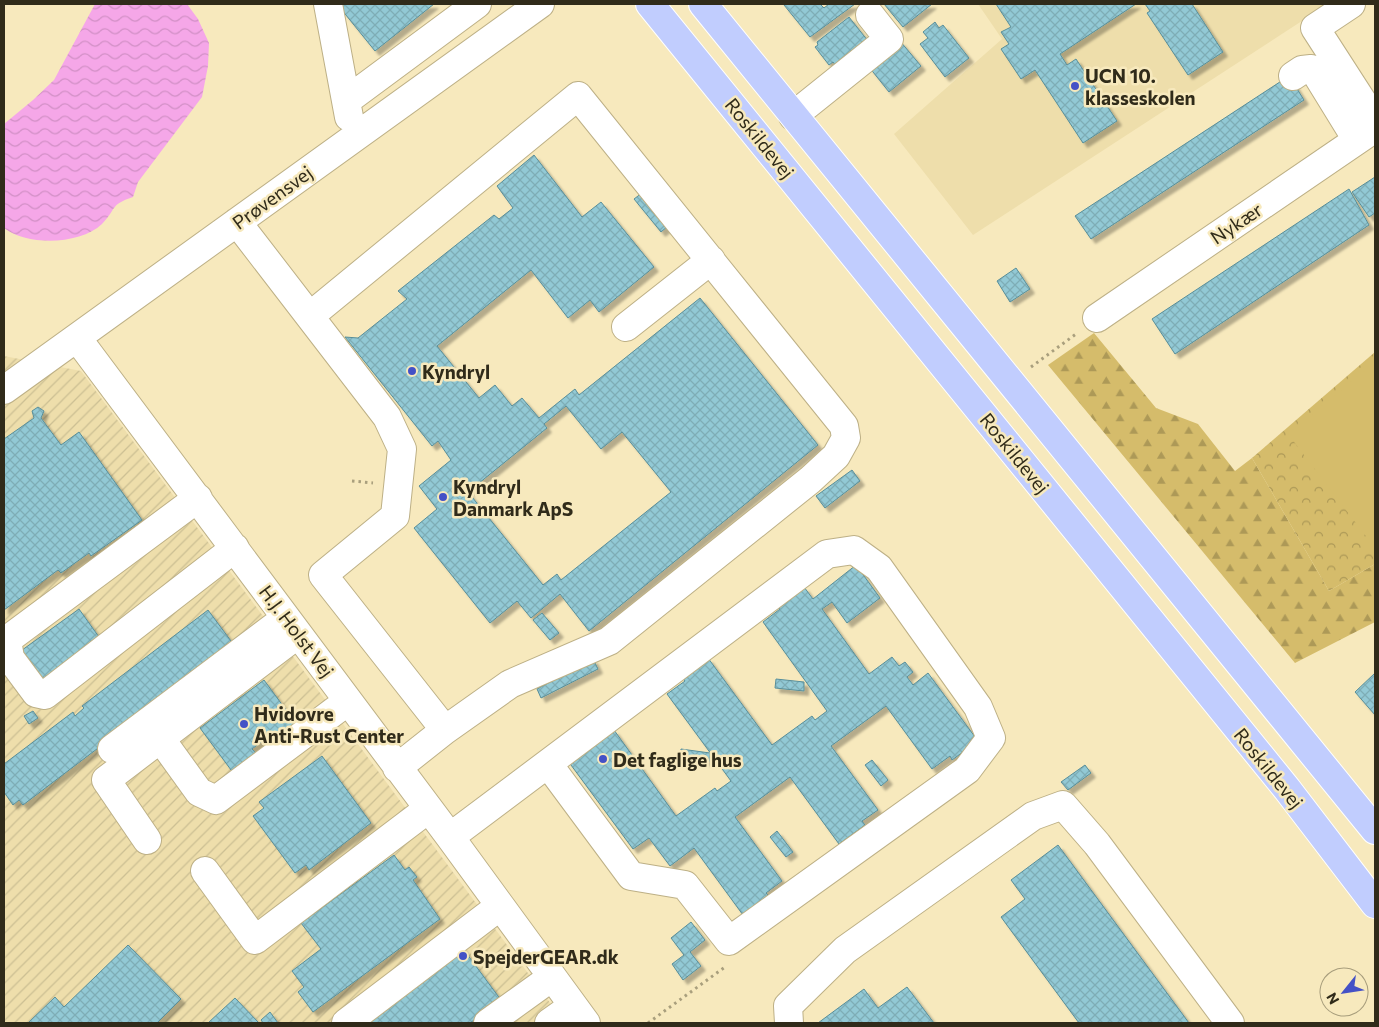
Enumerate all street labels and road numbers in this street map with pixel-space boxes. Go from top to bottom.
street label: Roskildevej [721,93,799,183]
street label: Prøvensvej [228,160,316,234]
street label: Nykær [1206,197,1267,249]
street label: Roskildevej [976,408,1054,498]
street label: H.J. Holst Vej [255,580,339,682]
street label: Roskildevej [1230,723,1308,813]

